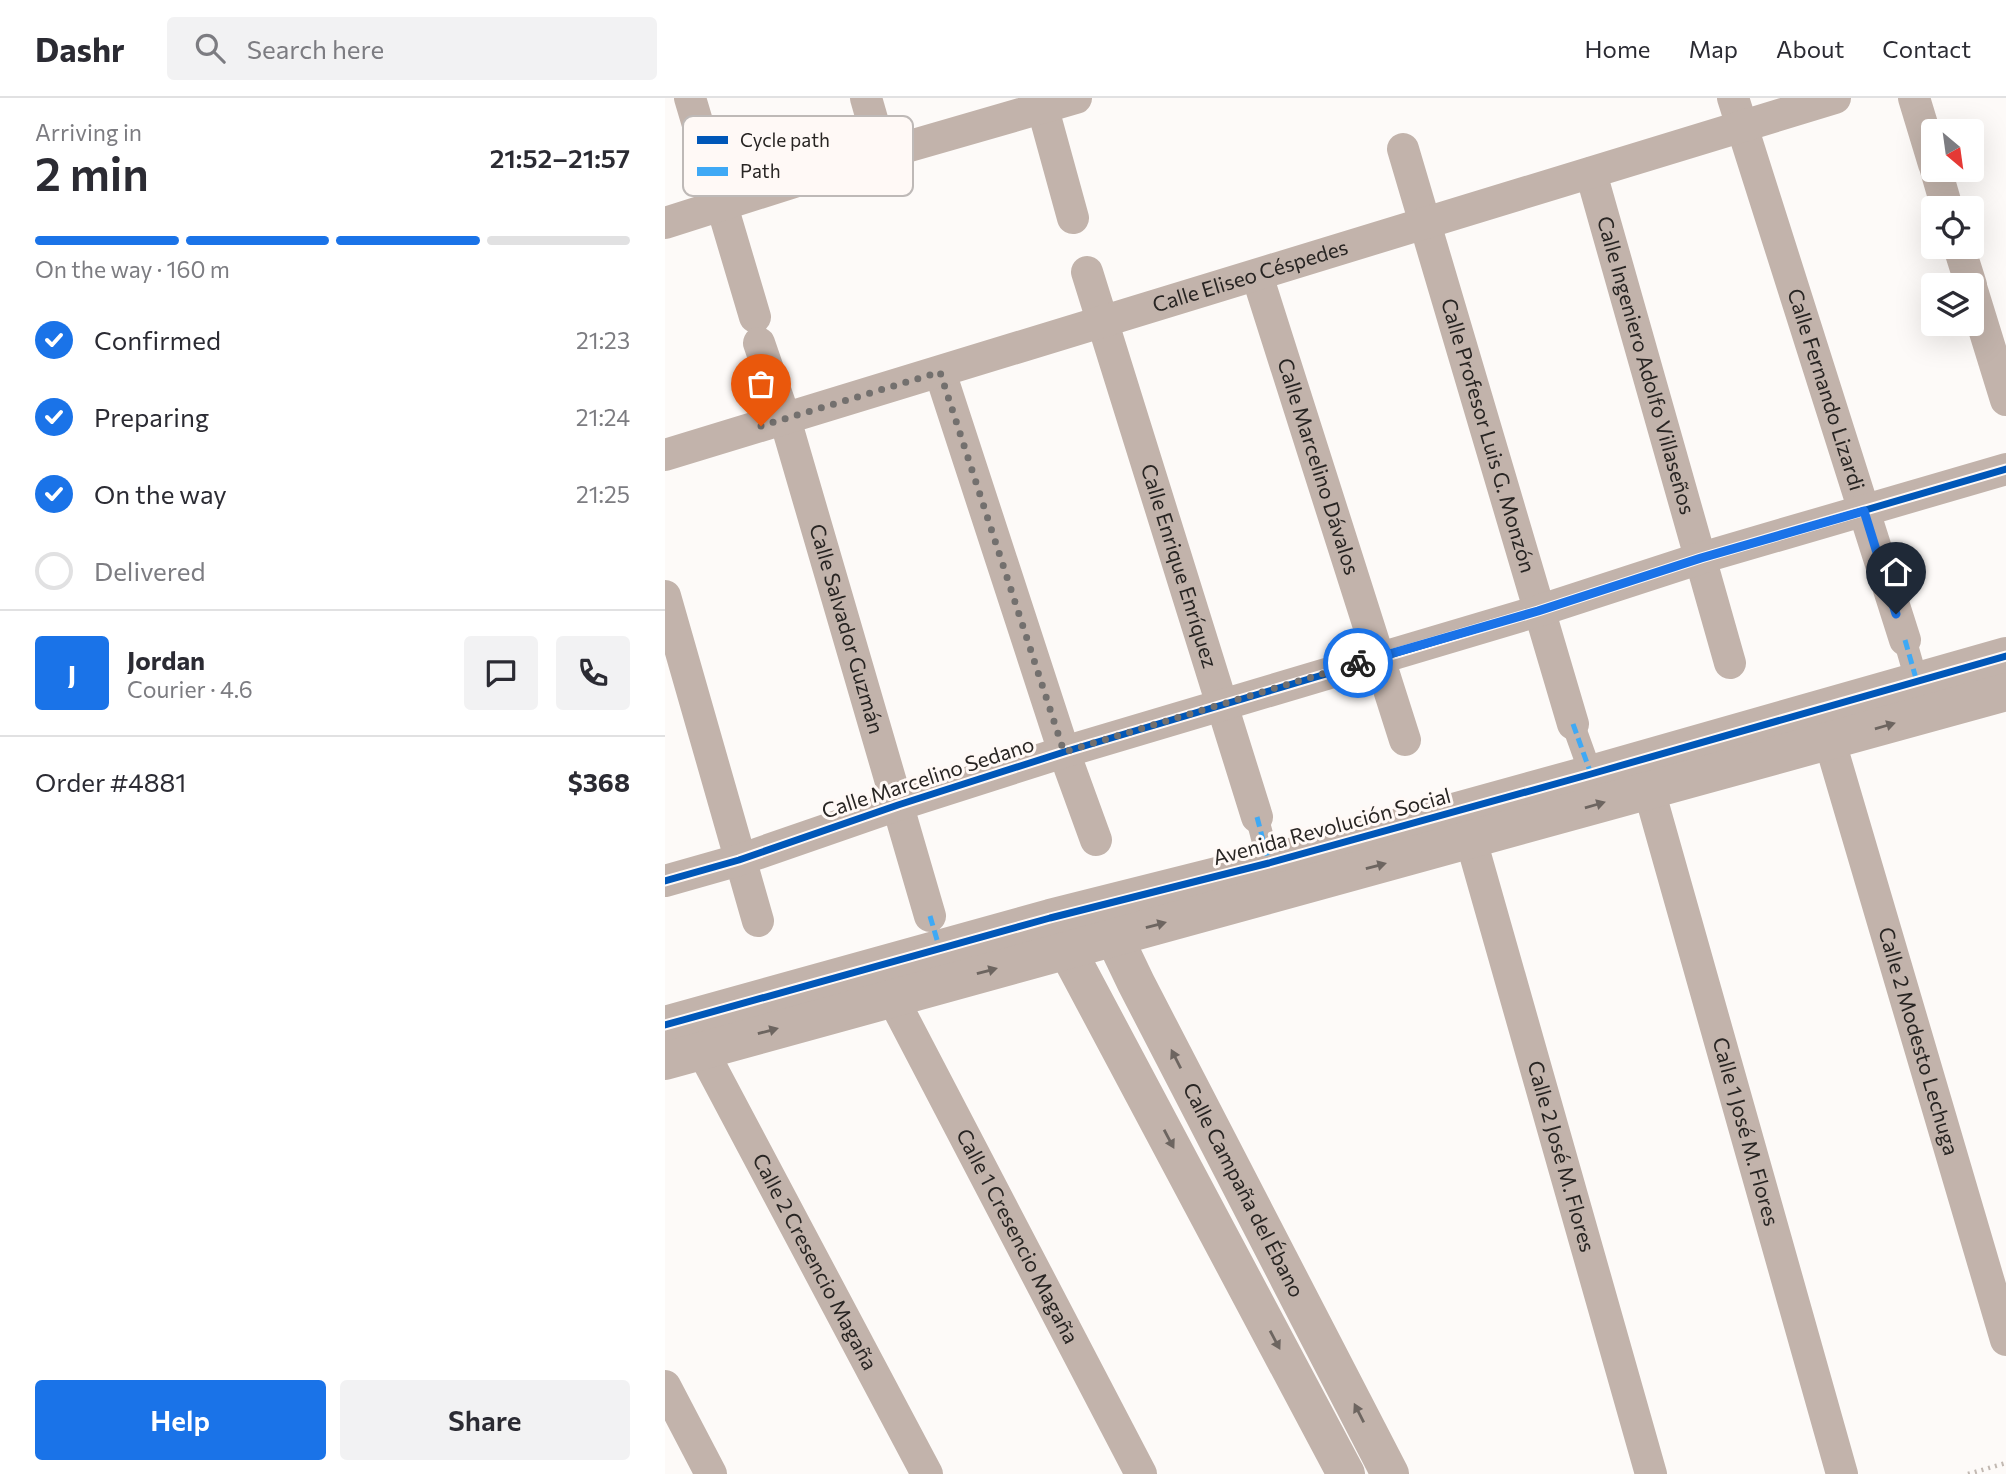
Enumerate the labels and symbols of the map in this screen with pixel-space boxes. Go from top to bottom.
legend [683,116,913,196]
north arrow [1921,119,1985,182]
text: Cycle path [740,128,830,151]
text: Path [740,159,781,182]
street label: Calle Ingeniero Adolfo Villaseños [1593,213,1701,517]
street label: Calle Eliseo Céspedes [1149,233,1351,317]
street label: Calle Fernando Lizardi [1783,285,1871,493]
street label: Calle Profesor Luis G. Monzón [1437,295,1542,576]
pin [731,354,791,426]
street label: Calle Marcelino Dávalos [1273,355,1366,577]
street label: Calle Enrique Enríquez [1137,460,1224,671]
street label: Calle Salvador Guzmán [805,521,890,736]
pin [1866,542,1926,614]
courier [1323,628,1393,698]
one-way arrow [1875,721,1896,731]
street label: Calle Marcelino Sedano [818,730,1037,823]
street label: Avenida Revolución Social [1210,782,1453,869]
one-way arrow [1584,799,1606,810]
one-way arrow [1365,860,1387,871]
one-way arrow [1145,919,1167,930]
street label: Calle 2 Modesto Lechuga [1874,924,1965,1158]
one-way arrow [976,965,998,976]
one-way arrow [758,1026,779,1036]
street label: Calle 1 José M. Flores [1708,1034,1785,1229]
one-way arrow [1170,1049,1181,1069]
street label: Calle 2 José M. Flores [1523,1058,1601,1255]
street label: Calle Campaña del Ébano [1179,1078,1310,1301]
street label: Calle 1 Cresencio Magaña [952,1124,1085,1347]
one-way arrow [1163,1129,1174,1149]
street label: Calle 2 Cresencio Magaña [748,1149,883,1374]
one-way arrow [1269,1330,1281,1350]
one-way arrow [1353,1404,1365,1423]

